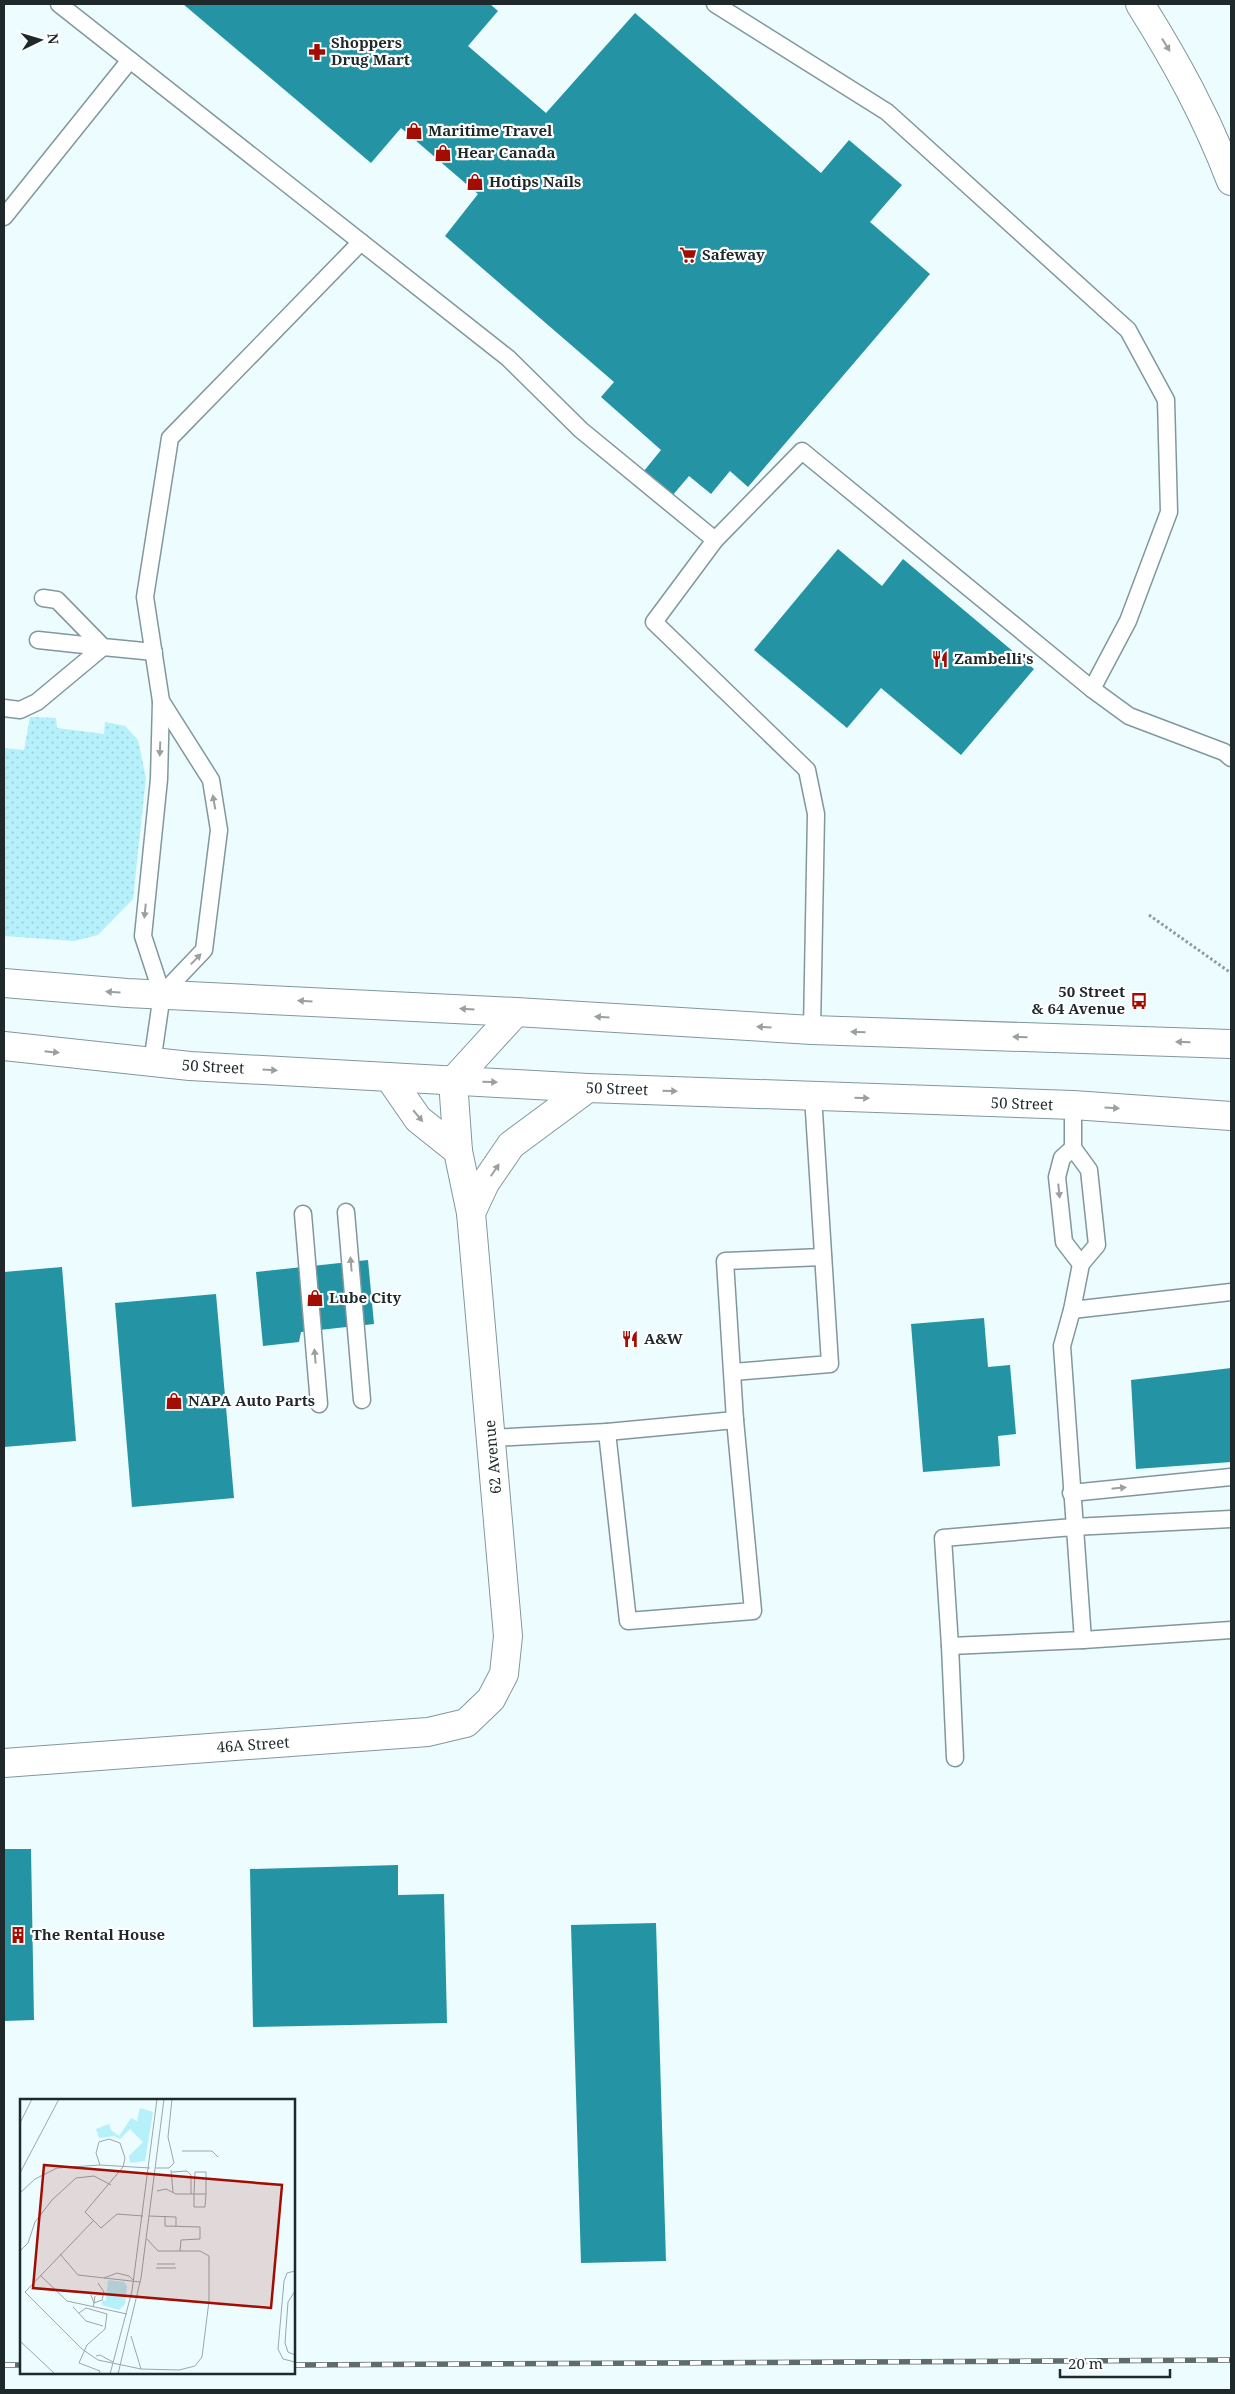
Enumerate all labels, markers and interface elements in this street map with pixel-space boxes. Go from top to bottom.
north arrow [15,15,65,65]
text: N [44,32,63,45]
place label: Shoppers Drug Mart [331,32,410,69]
one-way arrow [1161,39,1170,52]
pharmacy icon: Shoppers Drug Mart [307,42,327,62]
place label: Maritime Travel [428,120,553,140]
shop icon: Maritime Travel [404,121,424,141]
place label: Hear Canada [457,142,555,162]
shop icon: Hear Canada [433,143,453,163]
place label: Hotips Nails [489,171,581,191]
shop icon: Hotips Nails [465,172,485,192]
place label: Safeway [702,244,765,264]
supermarket icon: Safeway [678,245,698,265]
place label: Zambelli's [954,648,1034,668]
restaurant icon: Zambelli's [930,649,950,669]
one-way arrow [156,742,164,758]
one-way arrow [210,793,218,809]
one-way arrow [141,904,149,920]
one-way arrow [189,954,201,966]
place label: 50 Street & 64 Avenue [1032,981,1125,1018]
one-way arrow [105,988,121,996]
bus stop icon: 50 Street & 64 Avenue [1129,991,1149,1011]
one-way arrow [297,996,313,1004]
one-way arrow [459,1005,475,1013]
one-way arrow [593,1013,609,1021]
one-way arrow [755,1023,771,1031]
one-way arrow [849,1027,865,1035]
one-way arrow [1012,1033,1028,1041]
one-way arrow [1174,1038,1190,1046]
one-way arrow [44,1048,60,1056]
street label: 50 Street [181,1054,245,1078]
one-way arrow [263,1067,279,1075]
street label: 50 Street [585,1077,649,1099]
one-way arrow [482,1078,498,1086]
one-way arrow [662,1088,678,1096]
street label: 50 Street [990,1092,1054,1114]
one-way arrow [854,1094,870,1102]
one-way arrow [1104,1105,1120,1113]
one-way arrow [412,1109,423,1122]
one-way arrow [490,1163,499,1176]
one-way arrow [1055,1183,1063,1199]
one-way arrow [346,1256,354,1272]
place label: Lube City [329,1287,401,1307]
shop icon: Lube City [305,1288,325,1308]
place label: A&W [644,1328,683,1348]
restaurant icon: A&W [620,1329,640,1349]
one-way arrow [310,1348,318,1364]
place label: NAPA Auto Parts [188,1390,315,1410]
shop icon: NAPA Auto Parts [164,1391,184,1411]
street label: 62 Avenue [479,1419,505,1495]
one-way arrow [1112,1484,1128,1492]
street label: 46A Street [216,1731,290,1757]
place label: The Rental House [32,1924,165,1944]
building icon: The Rental House [8,1925,28,1945]
inset map [20,2099,295,2374]
scale bar [1060,2346,1170,2378]
text: 20 m [1068,2353,1103,2373]

